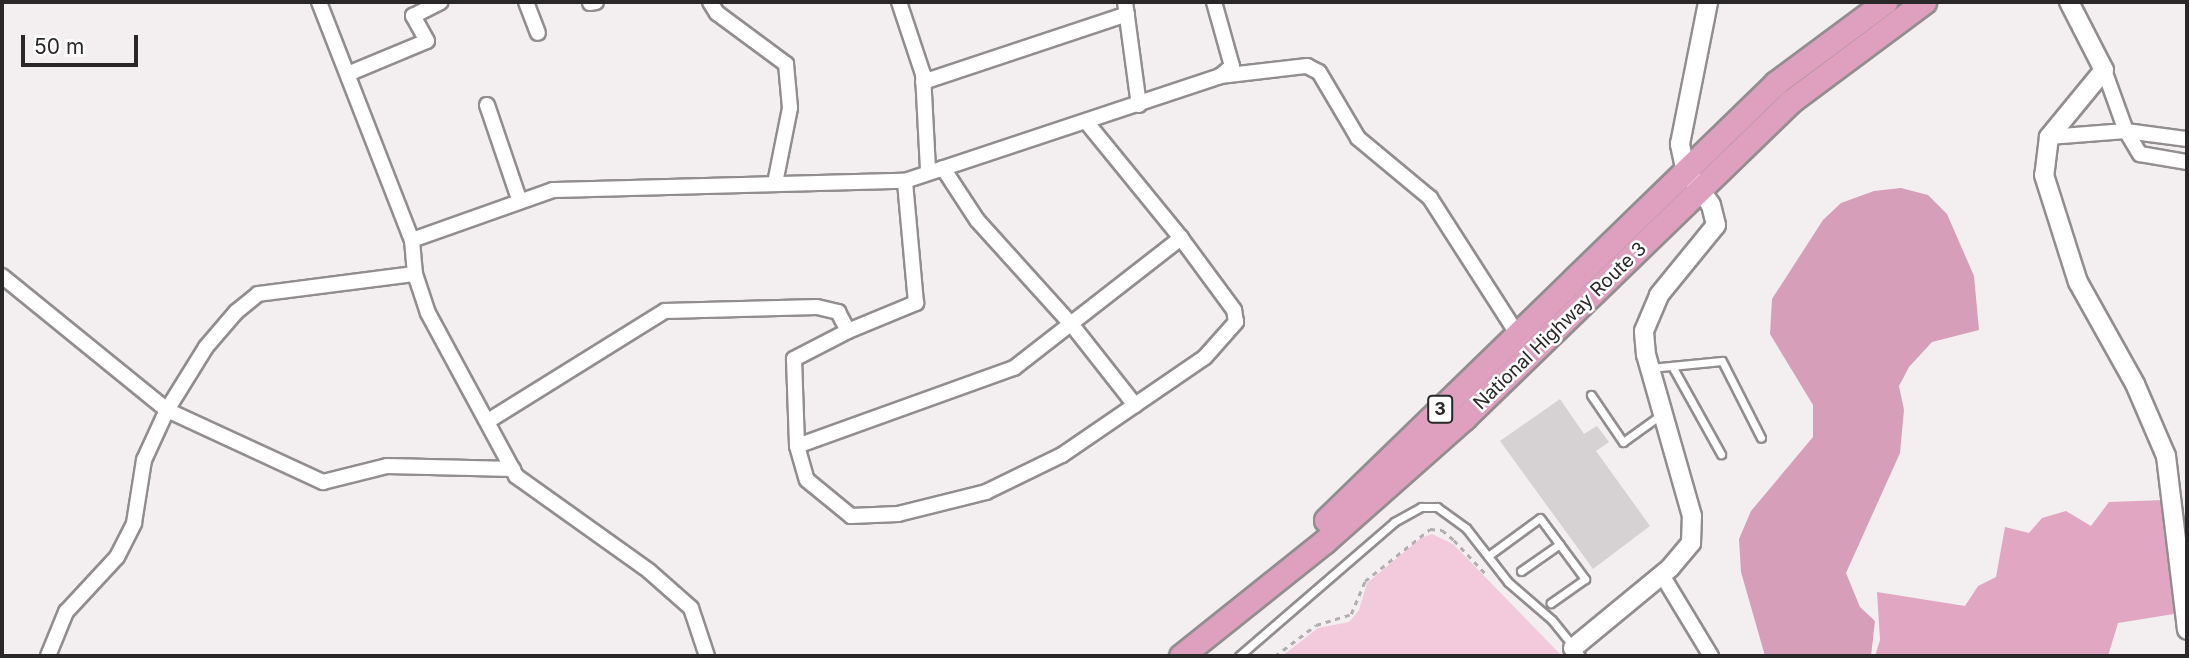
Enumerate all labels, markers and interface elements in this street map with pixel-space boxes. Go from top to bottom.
scale bar [24,21,142,65]
text: 50 m [34,34,84,59]
street label: National Highway Route 3 [1469,237,1651,415]
road number: 3 [1426,394,1454,424]

